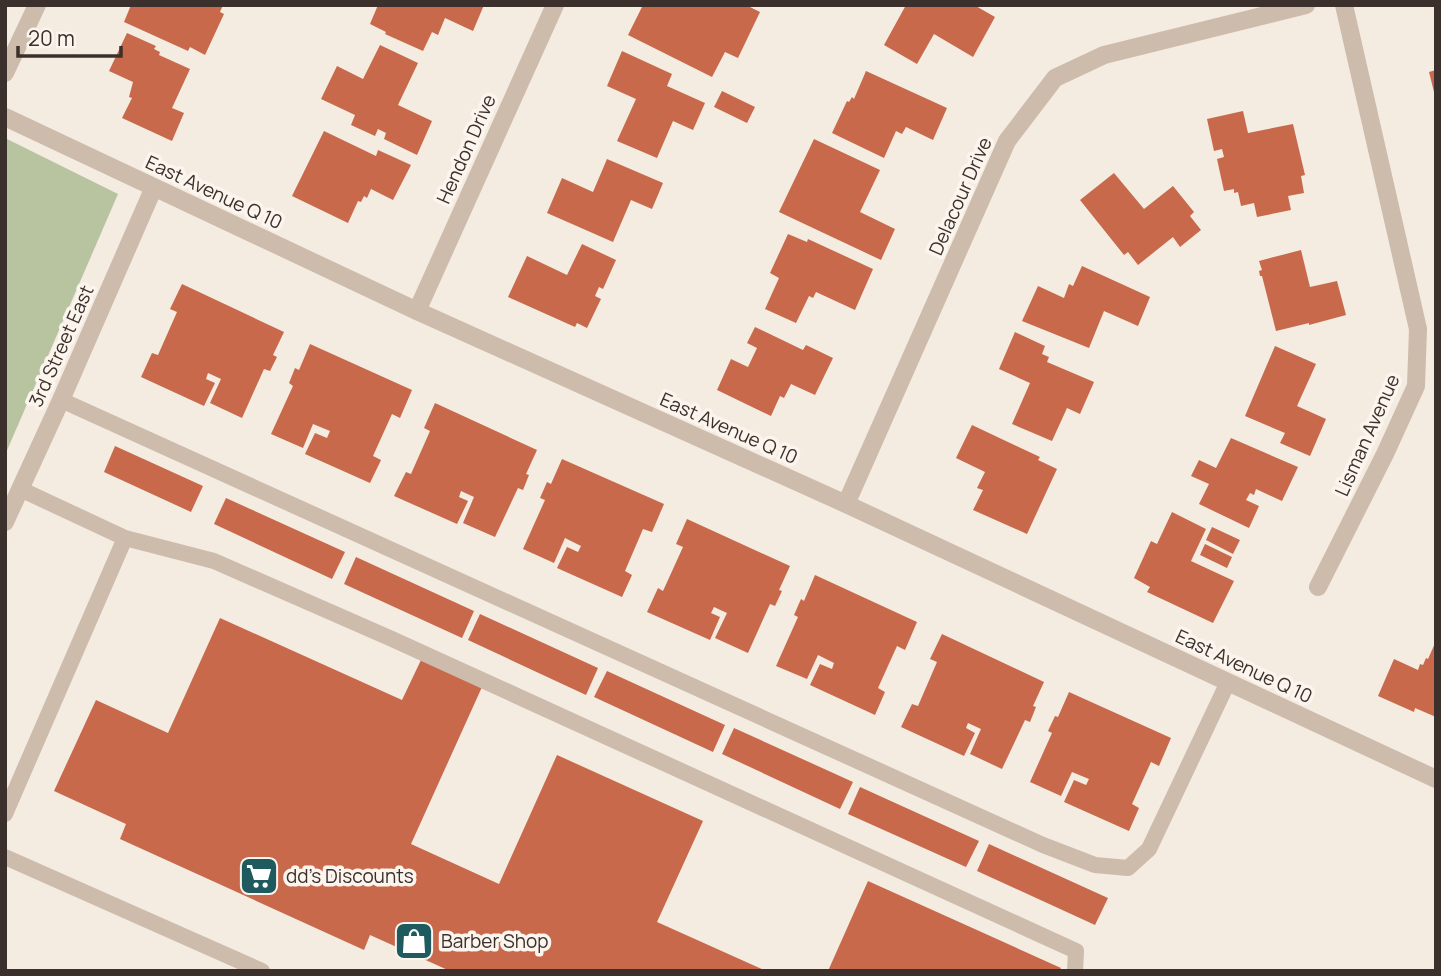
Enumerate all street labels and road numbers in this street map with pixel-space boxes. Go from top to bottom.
street label: Hendon Drive [430,90,502,208]
street label: Delacour Drive [922,133,998,259]
street label: East Avenue Q 10 [141,149,287,235]
street label: 3rd Street East [23,281,99,411]
street label: Lisman Avenue [1328,370,1406,500]
street label: East Avenue Q 10 [656,386,802,470]
street label: East Avenue Q 10 [1171,623,1317,709]

